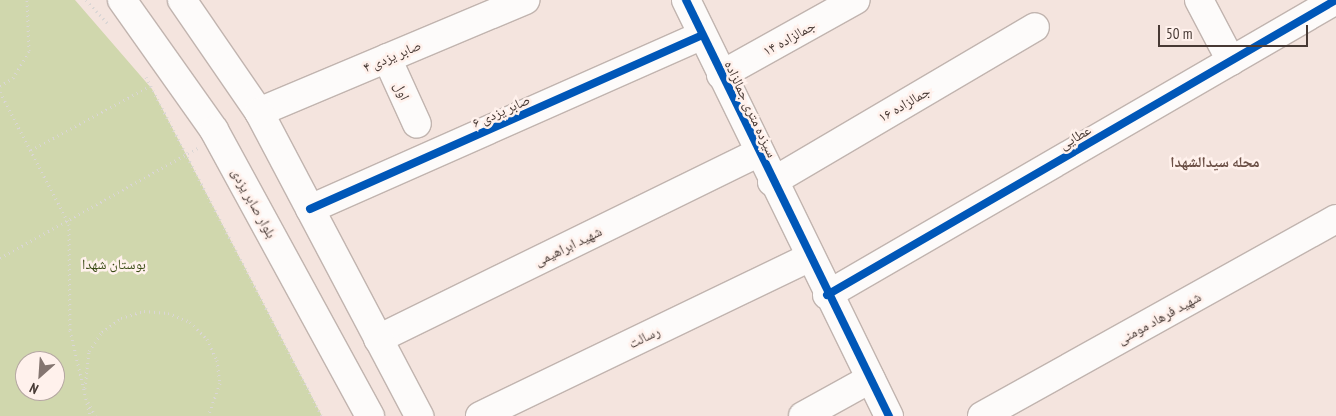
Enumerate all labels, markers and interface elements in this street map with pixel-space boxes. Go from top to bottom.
scale bar [1161,15,1311,47]
street label: جمالزاده ۱۴ [760,17,818,59]
text: 50 m [1166,24,1192,43]
street label: صابر یزدی ۴ [361,36,423,76]
street label: سیزده متری جمالزاده [721,58,781,160]
street label: اول [391,79,413,103]
street label: جمالزاده ۱۶ [875,82,933,126]
street label: صابر یزدی ۶ [470,91,532,131]
street label: عطایی [1056,121,1094,153]
district label: محله سیدالشهدا [1170,153,1260,171]
street label: بلوار صابر یزدی [228,165,280,241]
street label: شهید ابراهیمی [532,222,604,270]
park label: بوستان شهدا [82,256,146,272]
street label: شهید فرهاد مومنی [1114,288,1204,348]
street label: رسالت [626,322,662,352]
north arrow [15,351,65,401]
text: N [27,379,41,398]

